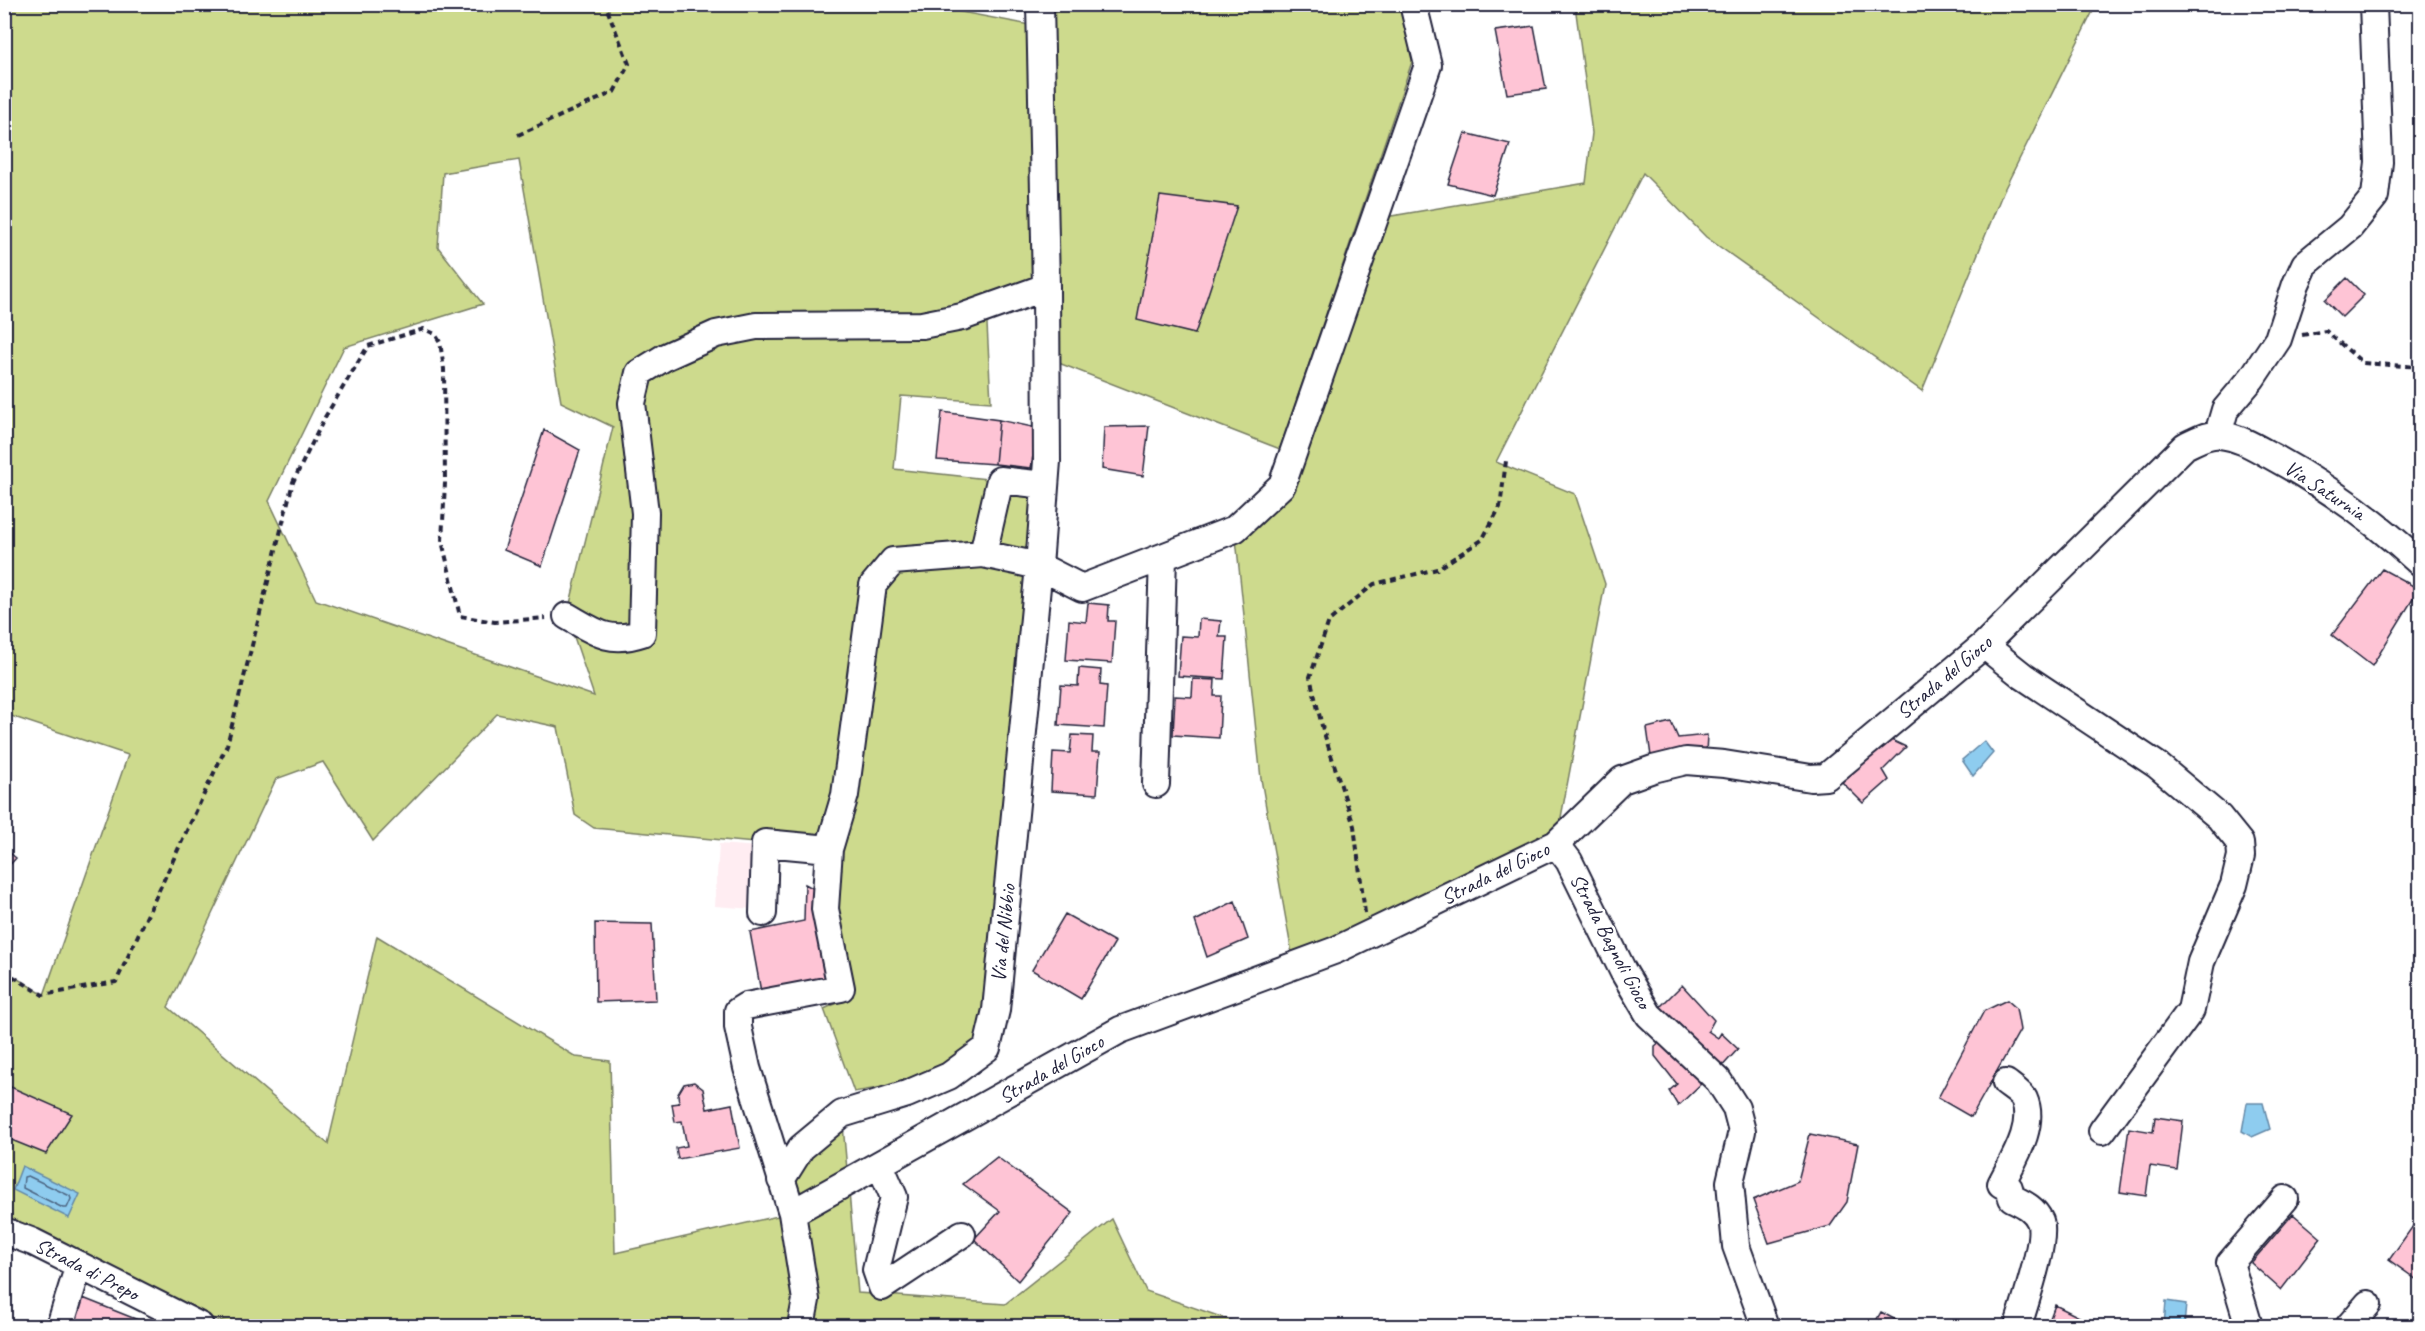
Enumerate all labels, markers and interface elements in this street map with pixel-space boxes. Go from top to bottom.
street label: Via Saturnia [2280,454,2372,527]
street label: Strada del Gioco [1891,628,1998,725]
street label: Strada del Gioco [1437,835,1555,910]
street label: Strada Bagnoli Gioco [1565,869,1659,1015]
street label: Via del Nibbio [985,881,1021,983]
street label: Strada del Gioco [994,1028,1109,1109]
street label: Strada di Prepo [31,1232,145,1307]

